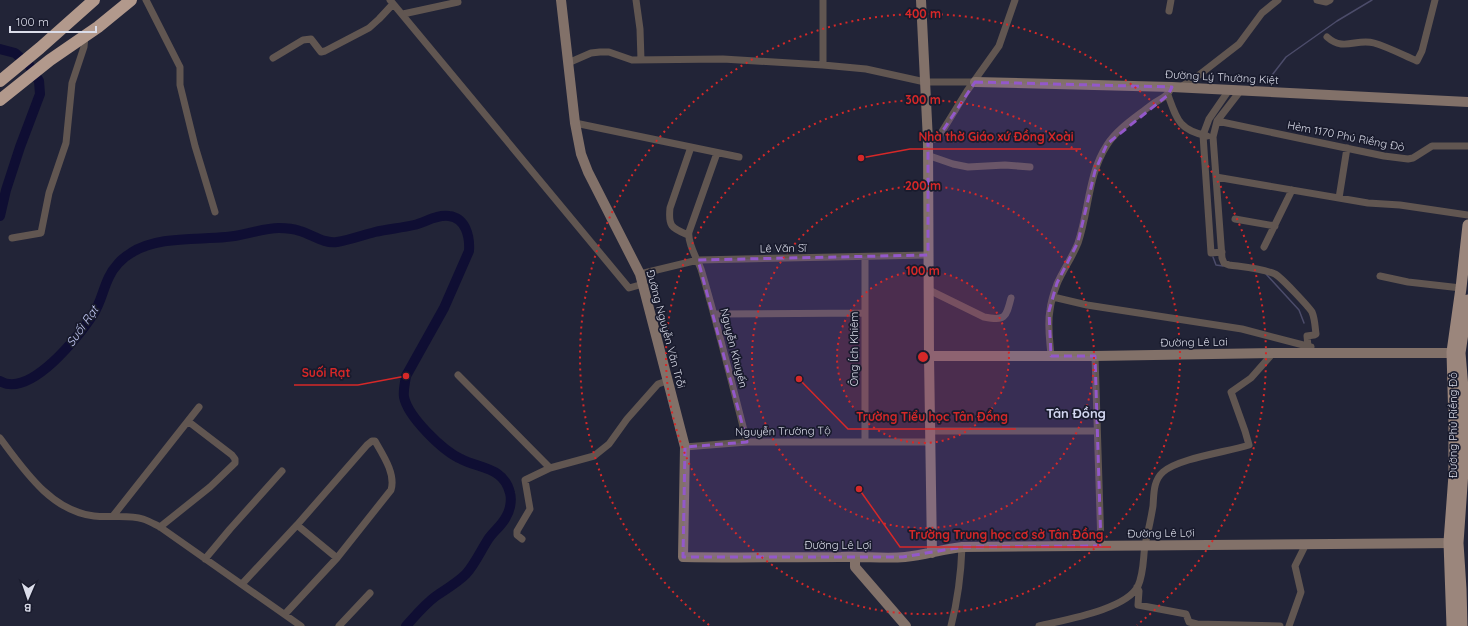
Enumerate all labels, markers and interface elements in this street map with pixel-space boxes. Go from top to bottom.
text: 400 m [905,6,941,21]
scale bar [10,8,96,34]
text: 100 m [16,14,49,29]
street label: Đường Lý Thường Kiệt [1165,67,1279,87]
text: 300 m [905,92,941,107]
street label: Hẻm 1170 Phú Riềng Đỏ [1286,118,1406,154]
callout: Nhà thờ Giáo xứ Đồng Xoài [910,125,1081,149]
text: Nhà thờ Giáo xứ Đồng Xoài [918,129,1074,144]
text: 200 m [905,178,941,193]
street label: Lê Văn Sĩ [759,241,807,255]
text: 100 m [906,263,940,278]
street label: Đường Nguyễn Văn Trỗi [643,268,689,390]
water label: Suối Rạt [63,301,102,349]
street label: Nguyễn Khuyến [717,307,751,389]
street label: Ông Ích Khiêm [847,312,861,386]
street label: Đường Lê Lai [1160,334,1228,350]
centre of rings [916,350,930,364]
callout: Suối Rạt [294,361,358,385]
text: Suối Rạt [302,365,350,380]
street label: Đường Phú Riềng Đỏ [1446,372,1460,478]
callout: Trường Tiểu học Tân Đồng [848,405,1016,429]
district label: Tân Đồng [1046,405,1106,421]
text: Trường Tiểu học Tân Đồng [856,409,1008,424]
street label: Nguyễn Trường Tộ [735,423,831,439]
callout: Trường Trung học cơ sở Tân Đồng [900,523,1111,547]
street label: Đường Lê Lợi [1127,525,1195,541]
text: Trường Trung học cơ sở Tân Đồng [909,527,1104,542]
street label: Đường Lê Lợi [805,538,871,552]
north arrow [8,578,48,618]
text: B [24,601,32,615]

